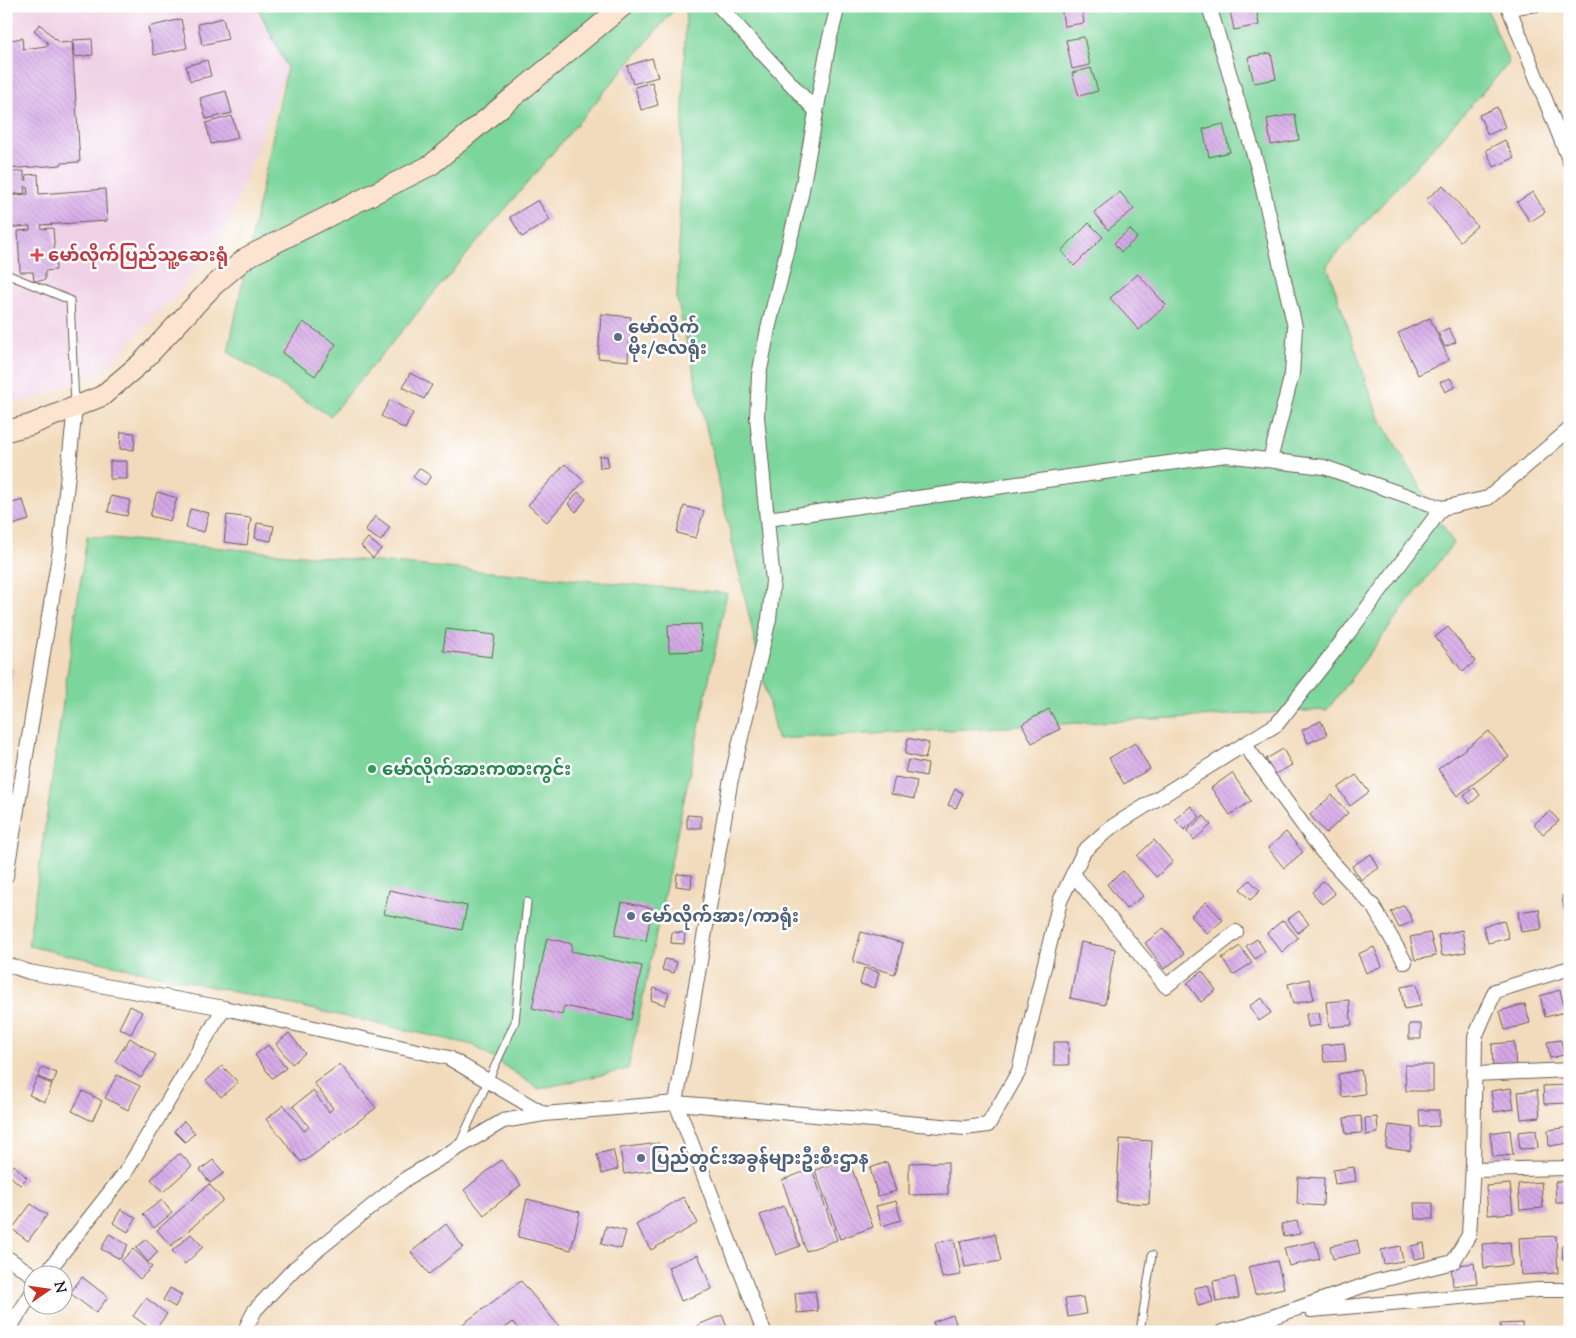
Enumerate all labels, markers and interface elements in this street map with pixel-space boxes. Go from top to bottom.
place label: မော်လိုက်ပြည်သူ့ဆေးရုံ [48,243,228,270]
marker: မော်လိုက်ပြည်သူ့ဆေးရုံ [30,248,44,262]
place label: မော်လိုက် မိုး/ဇလရုံး [628,315,707,363]
marker: မော်လိုက် မိုး/ဇလရုံး [612,331,624,343]
place label: မော်လိုက်အားကစားကွင်း [382,757,571,784]
marker: မော်လိုက်အားကစားကွင်း [366,763,378,775]
place label: မော်လိုက်အား/ကာရုံး [641,904,799,931]
marker: မော်လိုက်အား/ကာရုံး [625,910,637,922]
place label: ပြည်တွင်းအခွန်များဦးစီးဌာန [651,1146,869,1173]
marker: ပြည်တွင်းအခွန်များဦးစီးဌာန [635,1152,647,1164]
north arrow [22,1266,72,1316]
text: N [48,1280,70,1295]

